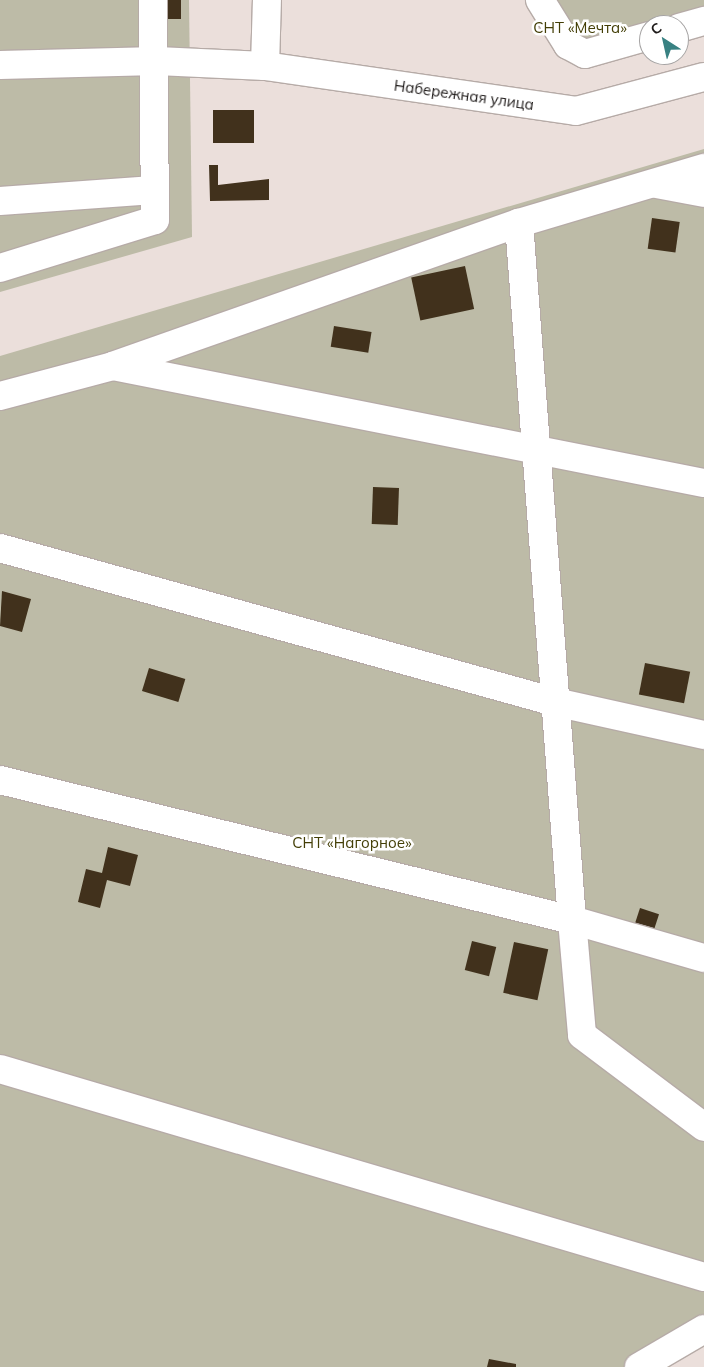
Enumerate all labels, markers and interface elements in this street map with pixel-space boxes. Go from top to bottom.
north arrow [639,15,689,65]
text: С [647,18,665,39]
park label: СНТ «Мечта» [533,19,627,37]
street label: Набережная улица [393,76,535,114]
park label: СНТ «Нагорное» [292,834,412,852]

